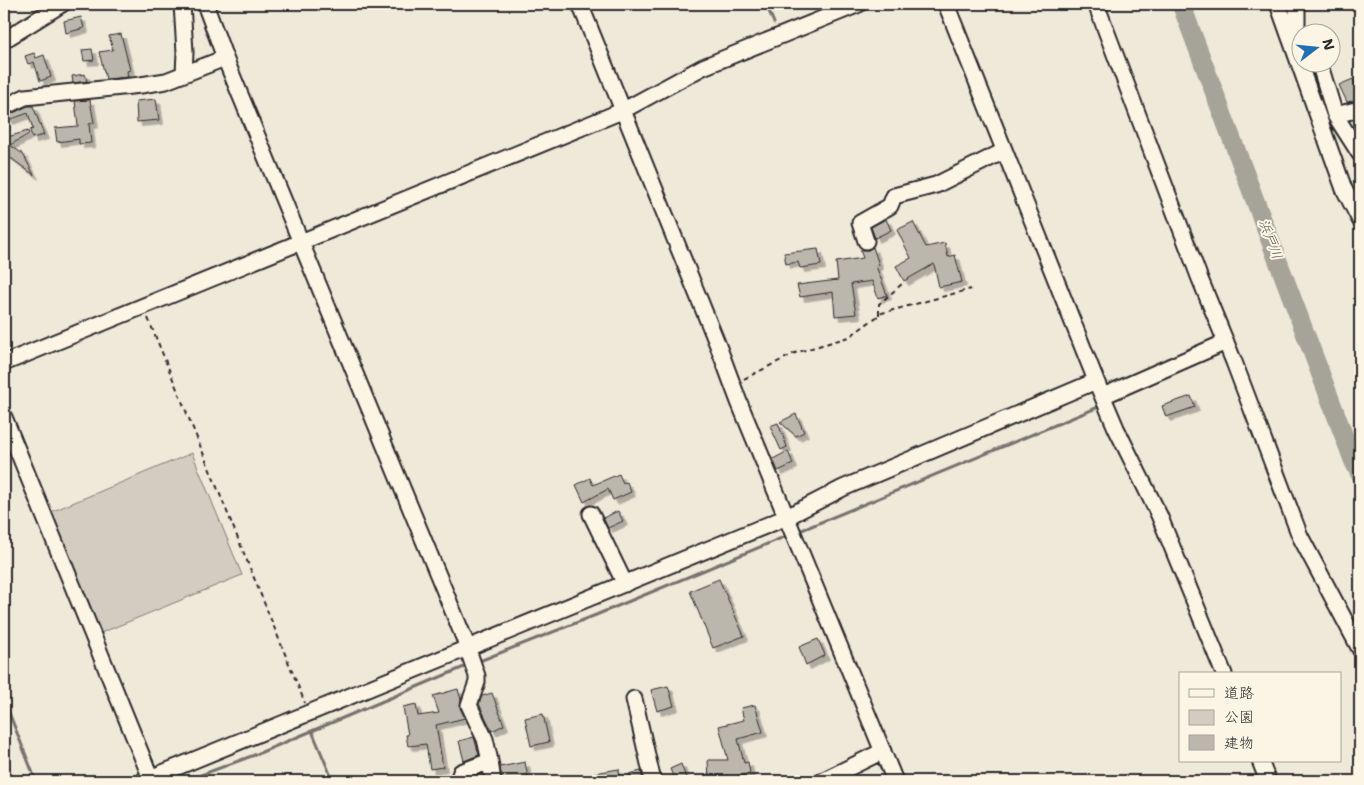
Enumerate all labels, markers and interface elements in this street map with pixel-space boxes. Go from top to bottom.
north arrow [1292,22,1342,72]
text: N [1318,37,1339,52]
water label: 浜戸川 [1255,216,1287,262]
legend [1179,672,1342,762]
text: 道路 [1224,683,1254,703]
text: 公園 [1224,707,1254,727]
text: 建物 [1224,733,1254,753]

